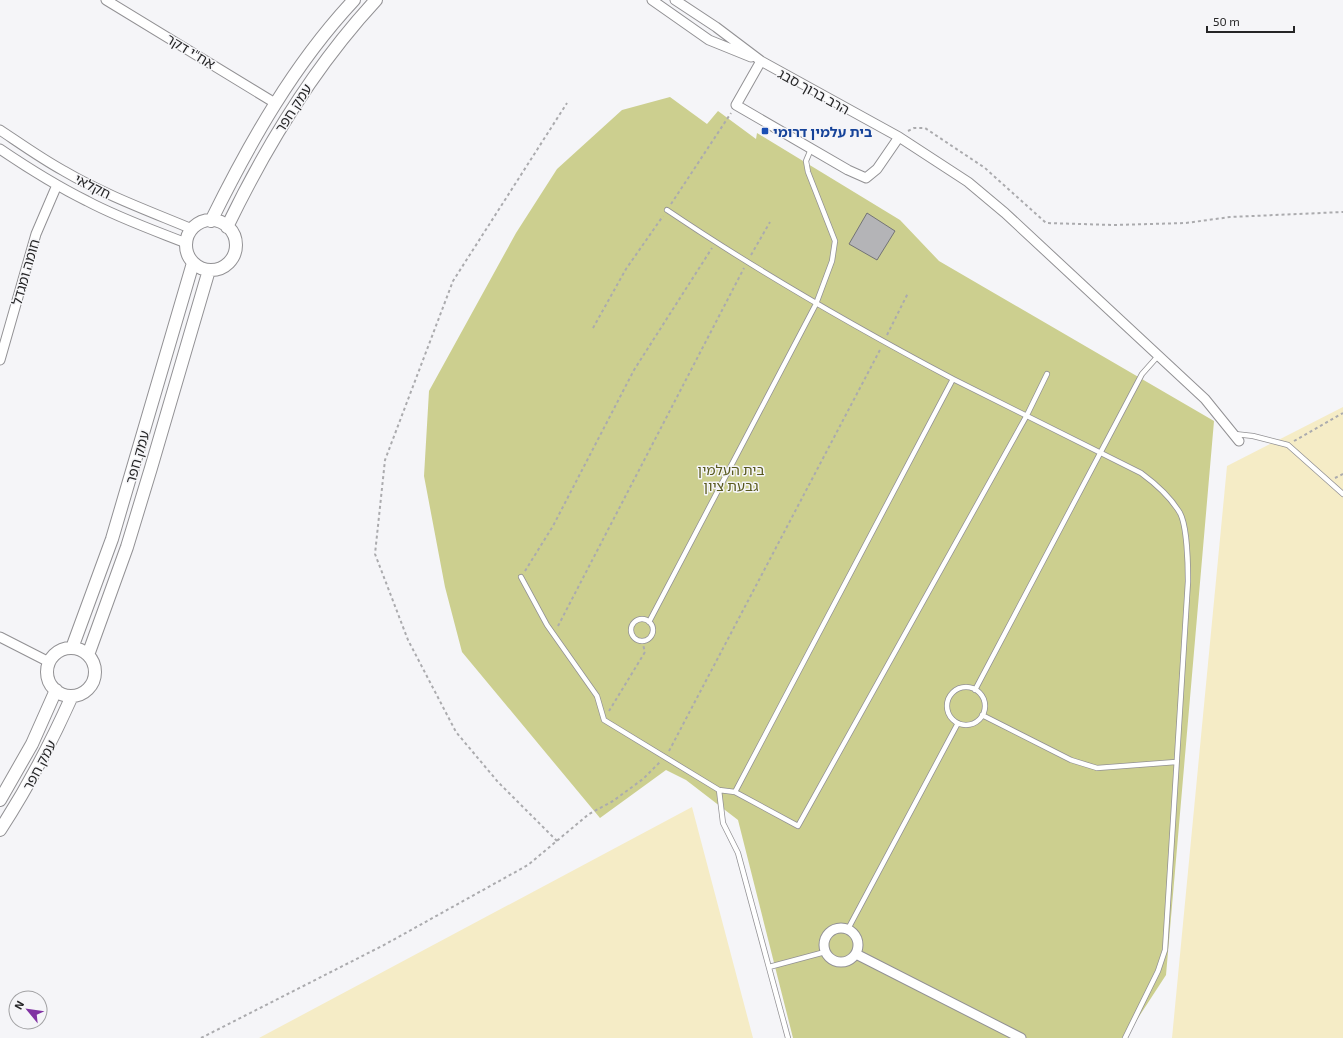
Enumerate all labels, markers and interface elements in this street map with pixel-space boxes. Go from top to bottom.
scale bar [1207,8,1294,34]
text: 50 m [1213,14,1240,28]
street label: אח"י דקר [163,30,219,72]
street label: הרב ברוך סבג [775,64,853,118]
street label: עמק חפר [271,81,315,135]
place label: בית עלמין דרומי [773,123,872,140]
marker: בית עלמין דרומי [760,126,770,136]
street label: חקלאי [72,170,114,202]
street label: חומה ומגדל [7,237,43,307]
street label: עמק חפר [121,428,153,486]
park label: בית העלמין גבעת ציון [698,461,764,494]
street label: עמק חפר [19,737,59,793]
north arrow [8,990,48,1030]
text: N [11,998,26,1012]

